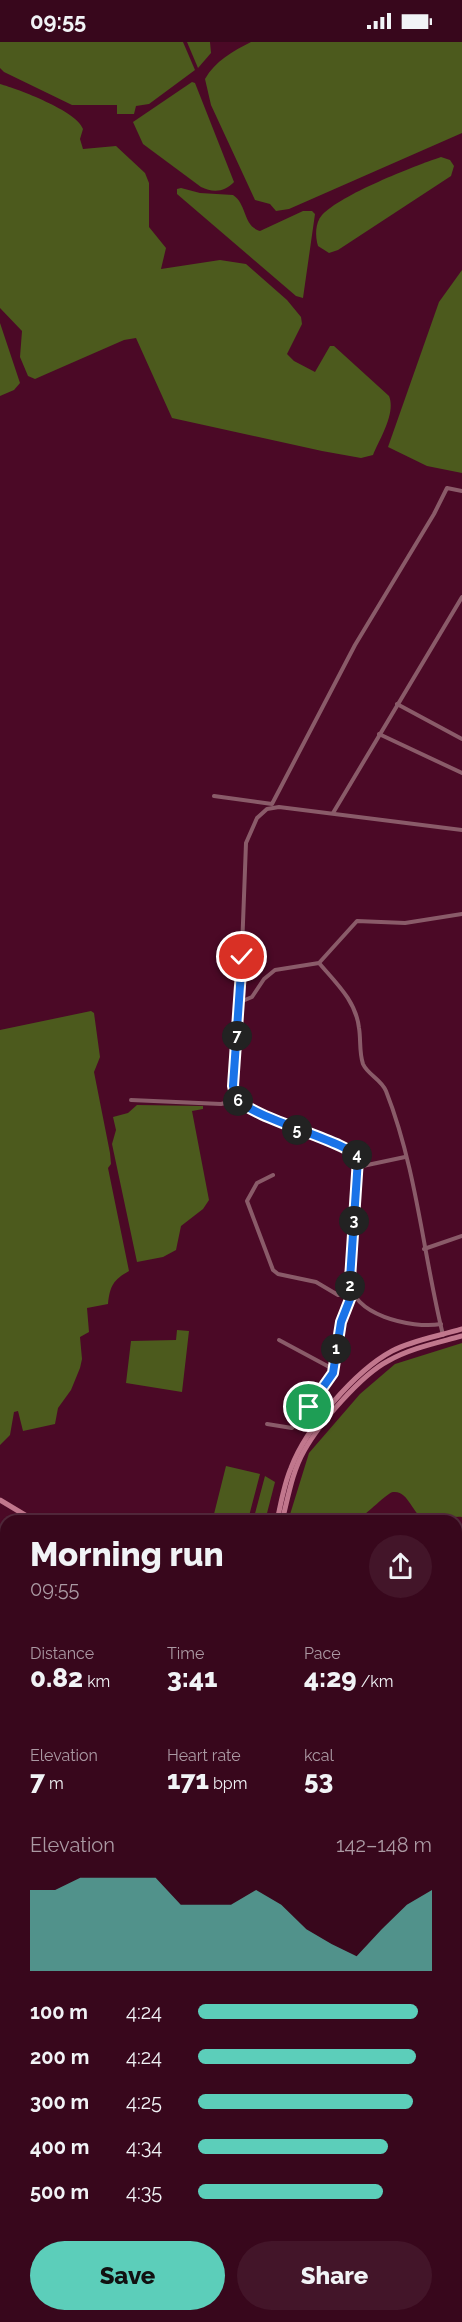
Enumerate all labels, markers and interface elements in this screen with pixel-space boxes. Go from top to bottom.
text: 09:55 [30,8,86,34]
pin [216,931,267,982]
icon: check [225,940,258,973]
pin: 7 [222,1021,252,1051]
text: 7 [233,1026,241,1045]
pin: 6 [223,1086,253,1116]
text: 6 [233,1091,243,1110]
pin: 5 [282,1115,312,1145]
text: 5 [293,1120,301,1139]
pin: 4 [342,1140,372,1170]
text: 4 [352,1145,362,1164]
pin: 3 [339,1206,369,1236]
text: 3 [350,1211,358,1230]
pin: 2 [335,1271,365,1301]
text: 2 [345,1276,355,1295]
pin: 1 [321,1334,351,1364]
text: 1 [332,1339,340,1358]
pin [283,1381,334,1432]
icon: arrive [292,1390,325,1423]
text: Morning run [30,1535,224,1574]
button: share [369,1535,432,1598]
text: 09:55 [30,1577,80,1601]
text: Distance [30,1644,94,1663]
text: Time [167,1644,204,1663]
text: Pace [304,1644,341,1663]
text: 0.82 [30,1663,83,1693]
text: 3:41 [167,1663,217,1693]
text: 4:29 [304,1663,357,1693]
text: km [83,1672,110,1691]
text: /km [357,1672,393,1691]
text: Elevation [30,1746,98,1765]
text: Heart rate [167,1746,241,1765]
text: kcal [304,1746,334,1765]
text: 7 [30,1765,45,1795]
text: 171 [167,1765,209,1795]
text: 53 [304,1765,333,1795]
text: m [45,1774,64,1793]
text: bpm [209,1774,247,1793]
text: Elevation [30,1833,115,1857]
text: 142–148 m [336,1833,432,1857]
text: 100 m [30,2000,88,2024]
text: 4:24 [126,2000,162,2024]
text: 200 m [30,2045,89,2069]
text: 4:24 [126,2045,162,2069]
text: 300 m [30,2090,89,2114]
text: 4:25 [126,2090,162,2114]
text: 400 m [30,2135,89,2159]
text: 4:34 [126,2135,162,2159]
text: 500 m [30,2180,89,2204]
text: 4:35 [126,2180,162,2204]
button: Save [30,2241,225,2310]
button: Share [237,2241,432,2310]

